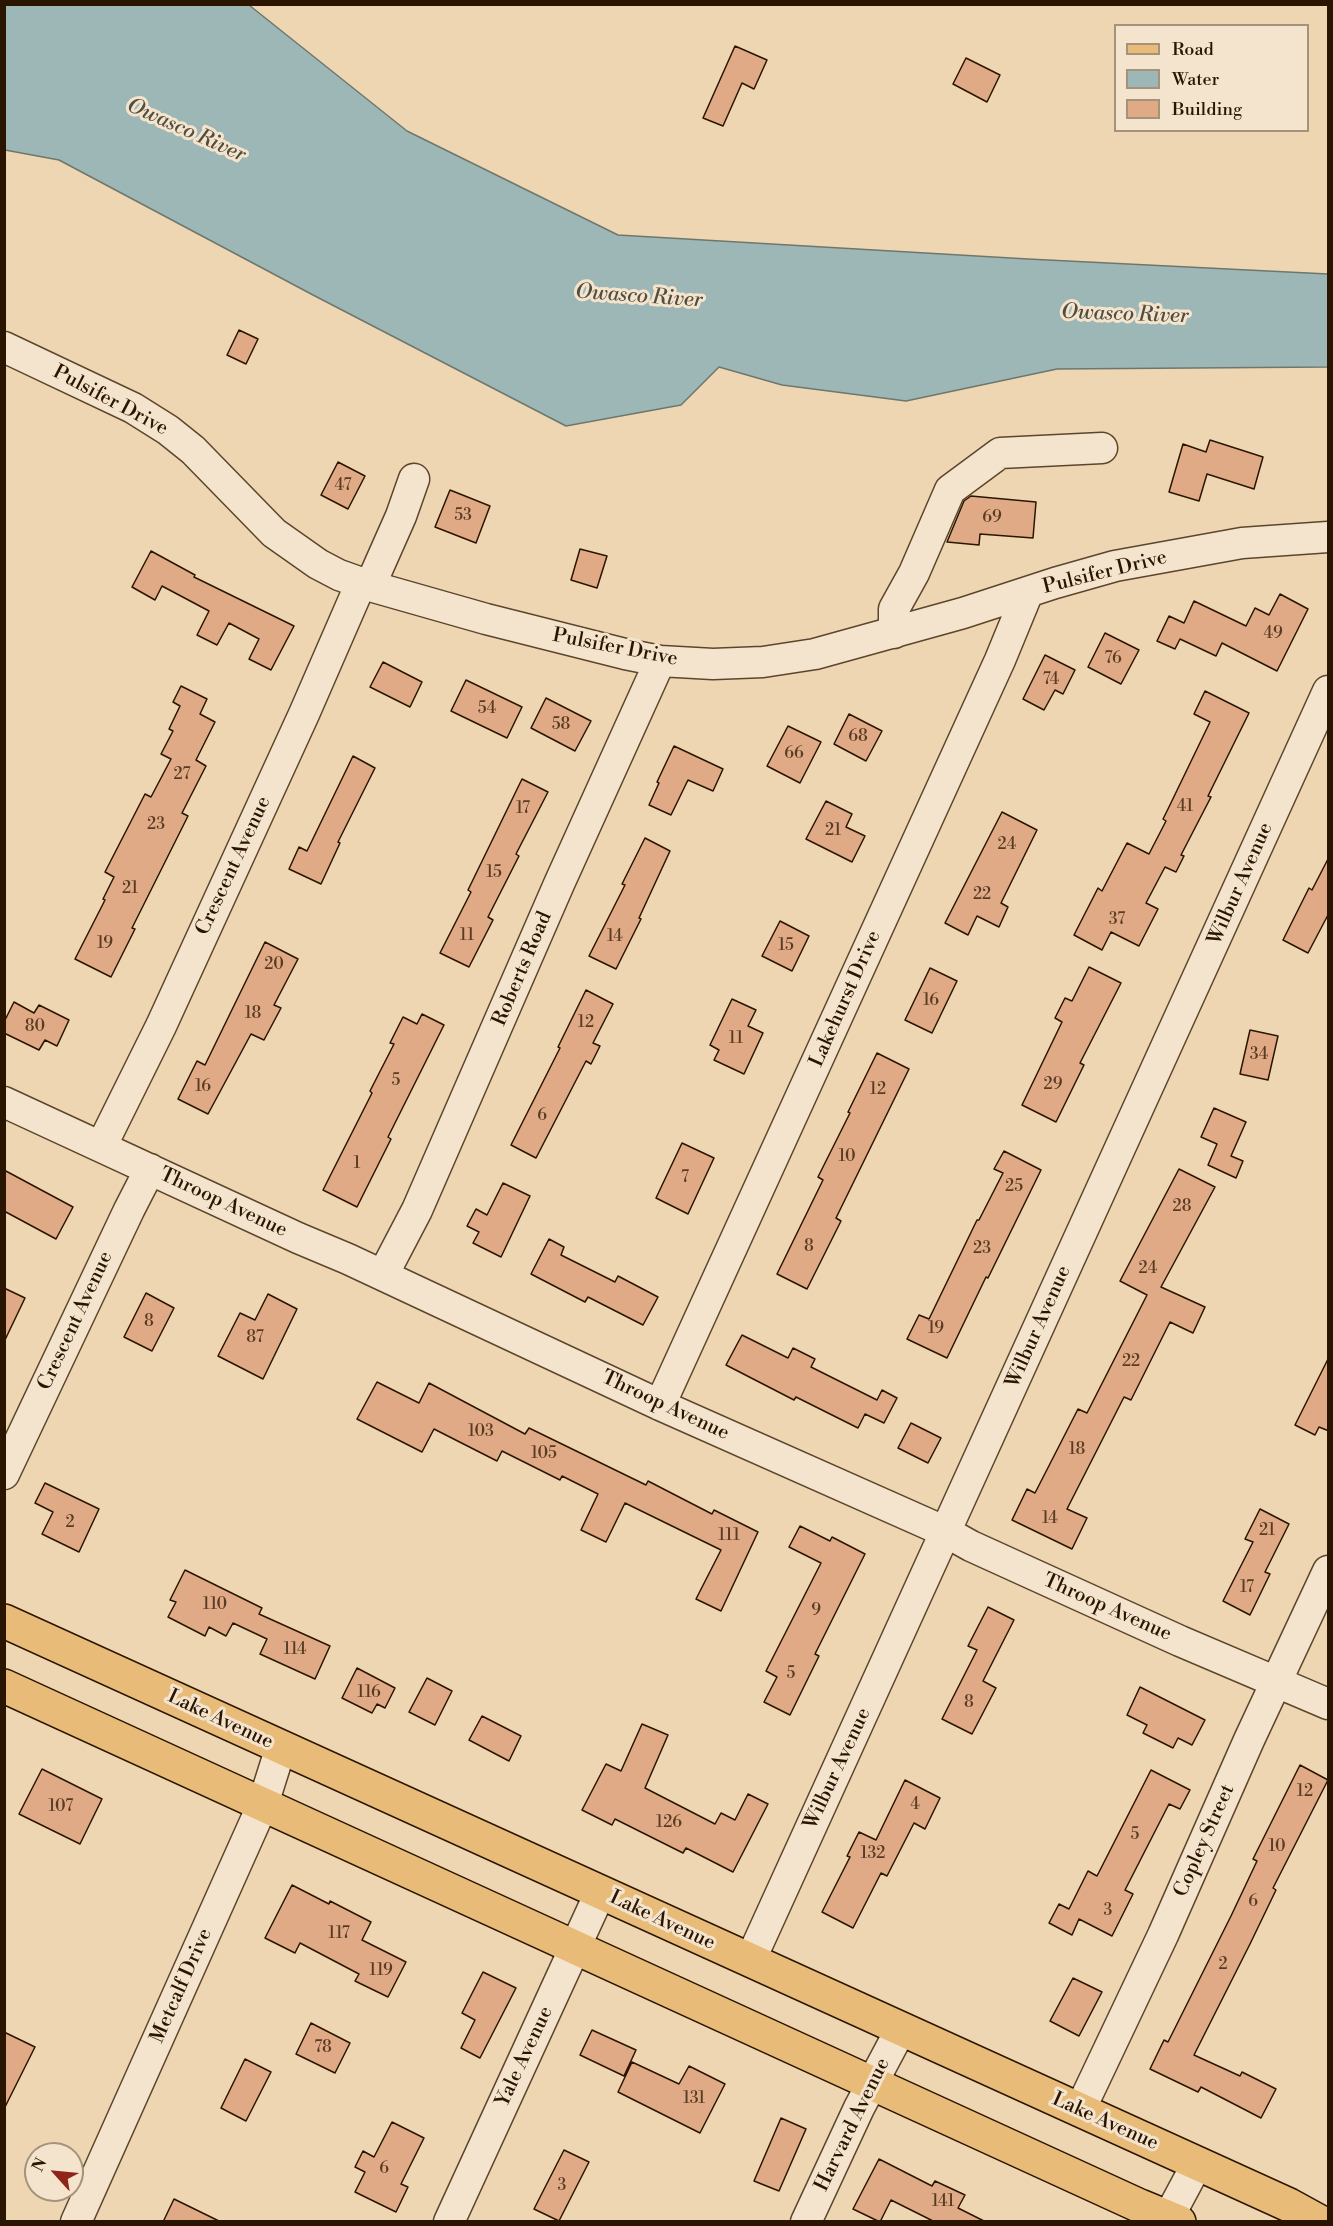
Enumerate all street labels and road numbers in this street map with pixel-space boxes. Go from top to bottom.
street label: Pulsifer Drive [48,361,172,441]
street label: Pulsifer Drive [1040,546,1170,600]
street label: Pulsifer Drive [550,624,680,672]
street label: Crescent Avenue [191,793,277,939]
street label: Wilbur Avenue [1203,819,1279,949]
street label: Roberts Road [488,908,558,1030]
street label: Lakehurst Drive [805,927,887,1071]
street label: Throop Avenue [155,1163,291,1243]
street label: Crescent Avenue [33,1248,119,1394]
street label: Wilbur Avenue [1001,1262,1077,1392]
street label: Throop Avenue [597,1366,733,1446]
street label: Throop Avenue [1039,1569,1175,1647]
street label: Lake Avenue [163,1685,277,1755]
street label: Wilbur Avenue [799,1704,877,1834]
street label: Copley Street [1170,1781,1240,1901]
street label: Lake Avenue [605,1886,719,1956]
street label: Metcalf Drive [146,1925,218,2047]
street label: Yale Avenue [491,2003,559,2111]
street label: Harvard Avenue [810,2054,896,2196]
street label: Lake Avenue [1048,2088,1162,2156]

